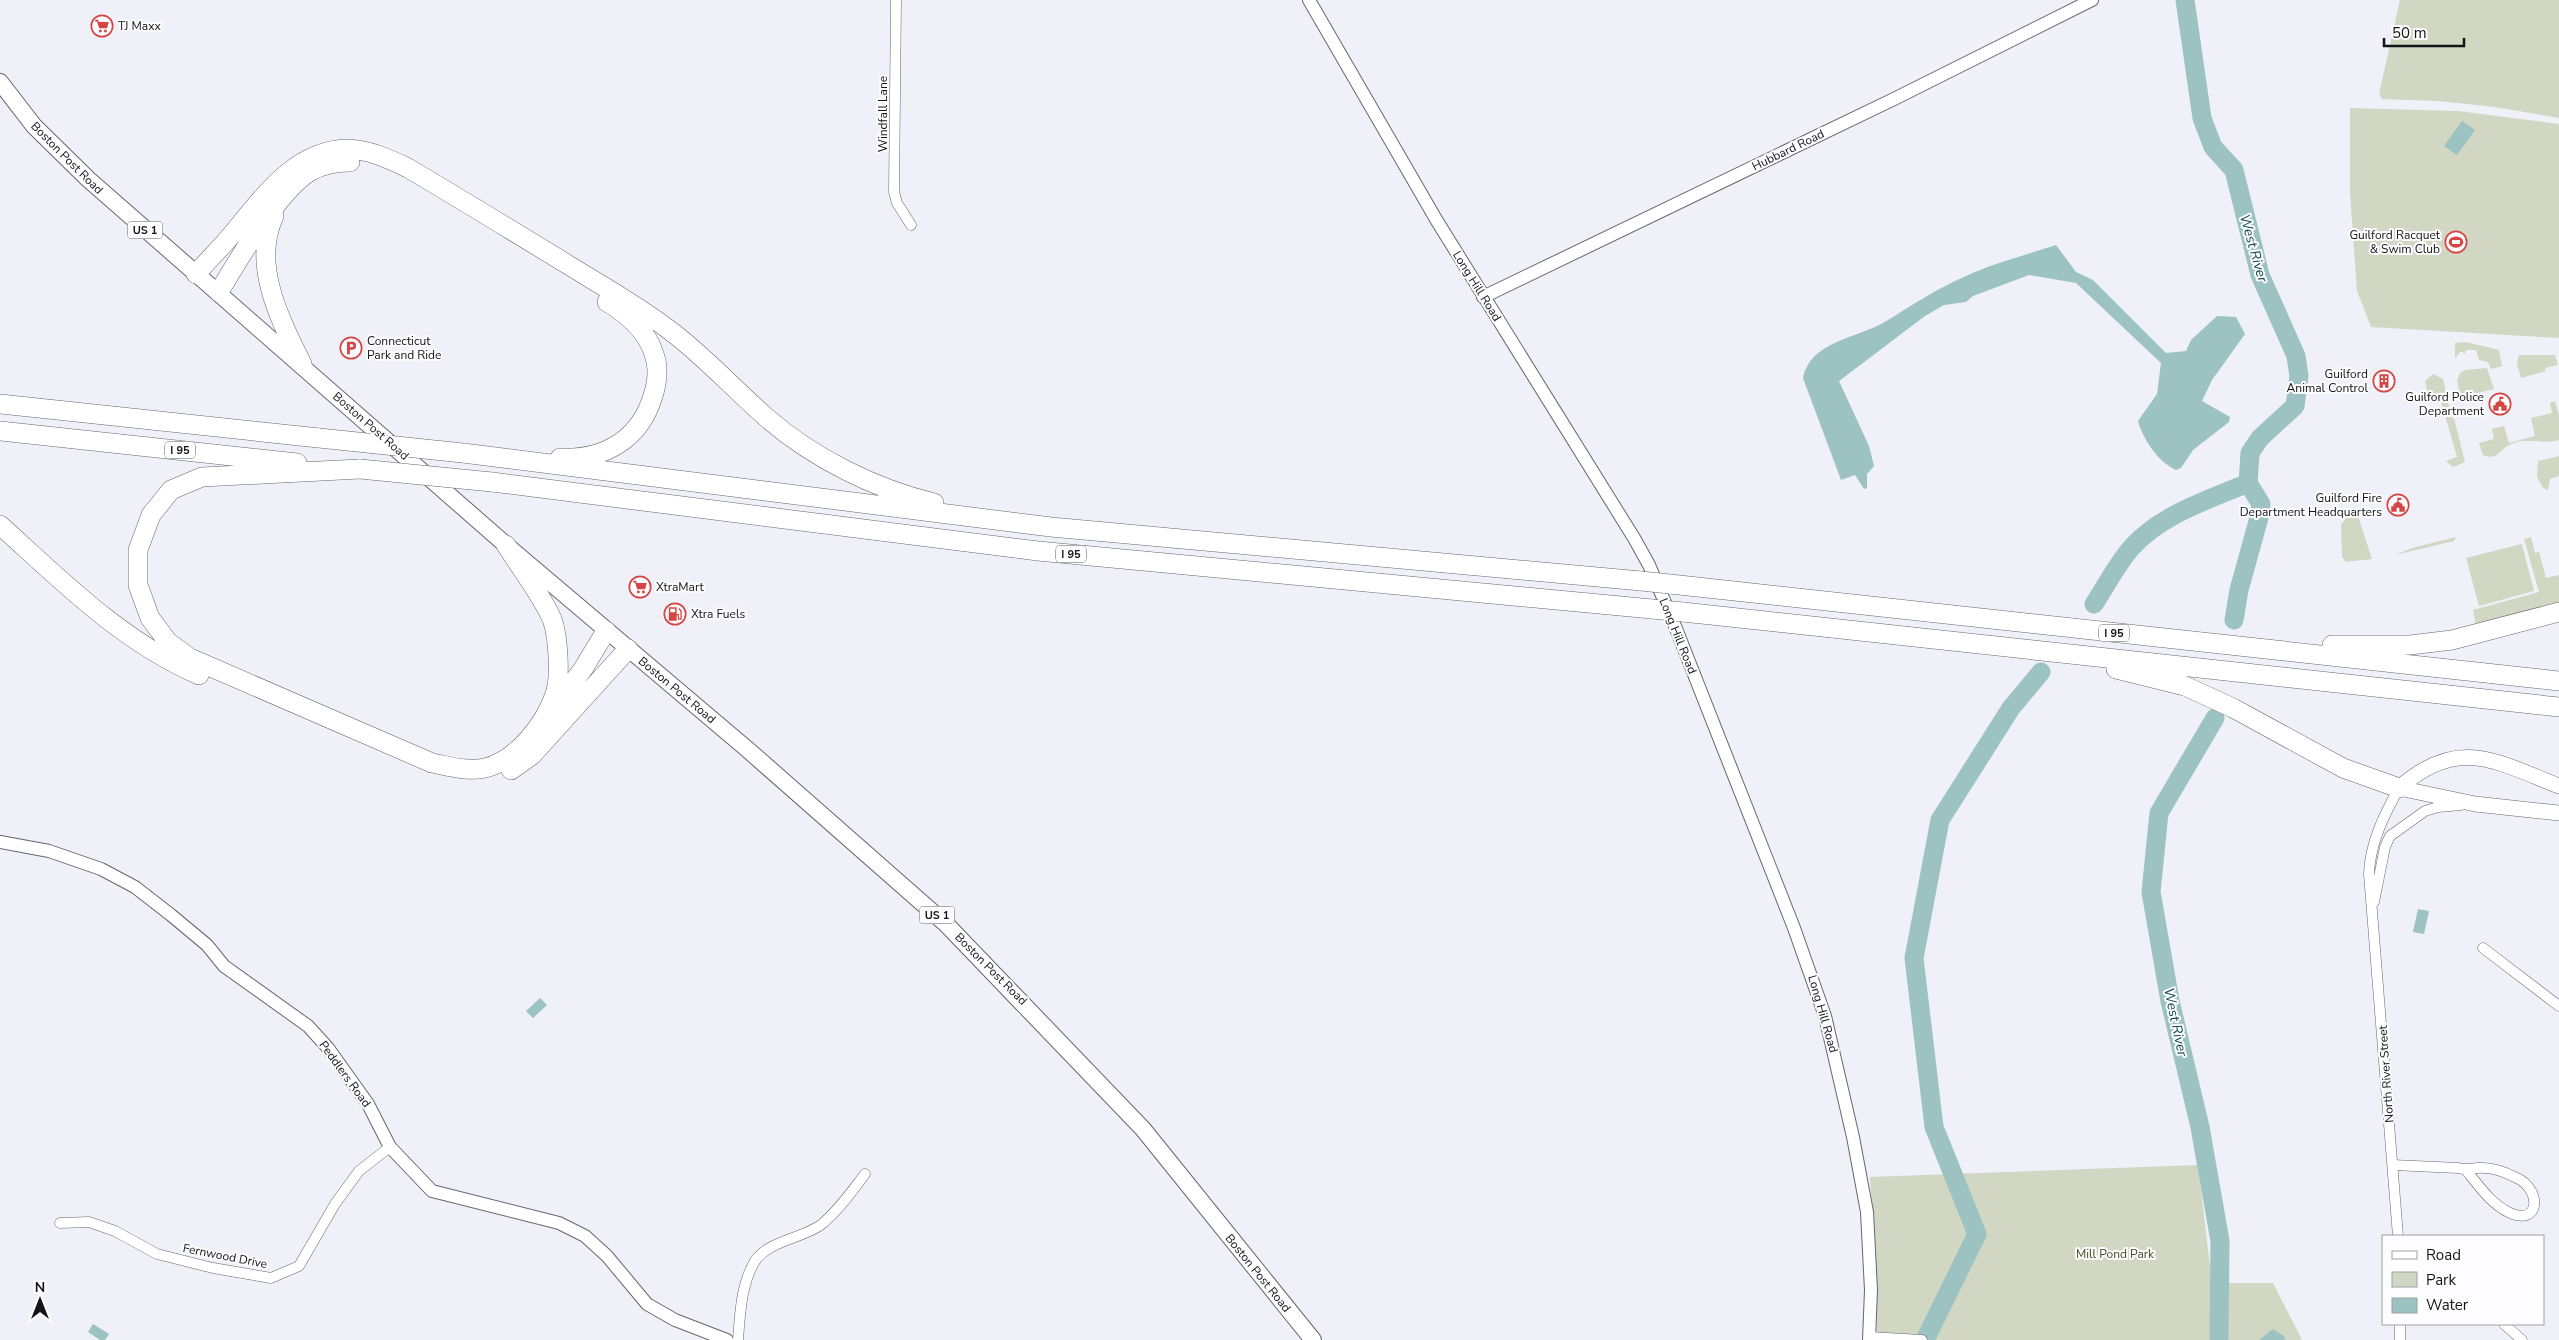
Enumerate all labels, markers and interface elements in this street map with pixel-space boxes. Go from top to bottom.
supermarket icon: TJ Maxx [90,14,114,38]
scale bar [2384,15,2464,47]
place label: TJ Maxx [118,18,161,34]
text: 50 m [2392,23,2427,43]
street label: Windfall Lane [875,76,891,152]
street label: Boston Post Road [27,118,107,198]
street label: Hubbard Road [1749,126,1827,174]
water label: West River [2235,212,2272,285]
road number: US 1 [128,222,162,238]
place label: Guilford Racquet & Swim Club [2349,227,2441,257]
sports icon: Guilford Racquet & Swim Club [2444,230,2468,254]
street label: Long Hill Road [1449,248,1505,324]
place label: Connecticut Park and Ride [367,333,442,363]
parking icon: Connecticut Park and Ride [339,336,363,360]
place label: Guilford Animal Control [2287,366,2368,396]
building icon: Guilford Animal Control [2372,369,2396,393]
street label: Boston Post Road [329,388,413,464]
place label: Guilford Police Department [2405,389,2485,419]
public building icon: Guilford Police Department [2488,392,2512,416]
road number: I 95 [165,442,195,458]
place label: Guilford Fire Department Headquarters [2240,490,2382,520]
public building icon: Guilford Fire Department Headquarters [2386,493,2410,517]
road number: I 95 [1056,546,1086,562]
supermarket icon: XtraMart [628,575,652,599]
place label: XtraMart [656,579,705,595]
street label: Long Hill Road [1656,596,1700,676]
fuel station icon: Xtra Fuels [663,602,687,626]
place label: Xtra Fuels [691,606,745,622]
road number: I 95 [2099,624,2129,641]
street label: Boston Post Road [635,653,719,727]
road number: US 1 [920,906,954,924]
street label: Boston Post Road [951,929,1031,1009]
street label: Long Hill Road [1804,973,1842,1055]
water label: West River [2159,986,2192,1059]
street label: North River Street [2375,1024,2397,1123]
street label: Peddlers Road [315,1038,375,1110]
street label: Boston Post Road [1222,1231,1294,1315]
legend [2382,1235,2544,1325]
street label: Fernwood Drive [181,1240,269,1272]
text: Road [2426,1245,2461,1265]
park label: Mill Pond Park [2076,1246,2155,1262]
text: Park [2426,1270,2456,1290]
north arrow [15,1275,65,1325]
text: N [35,1278,45,1297]
text: Water [2426,1295,2469,1315]

